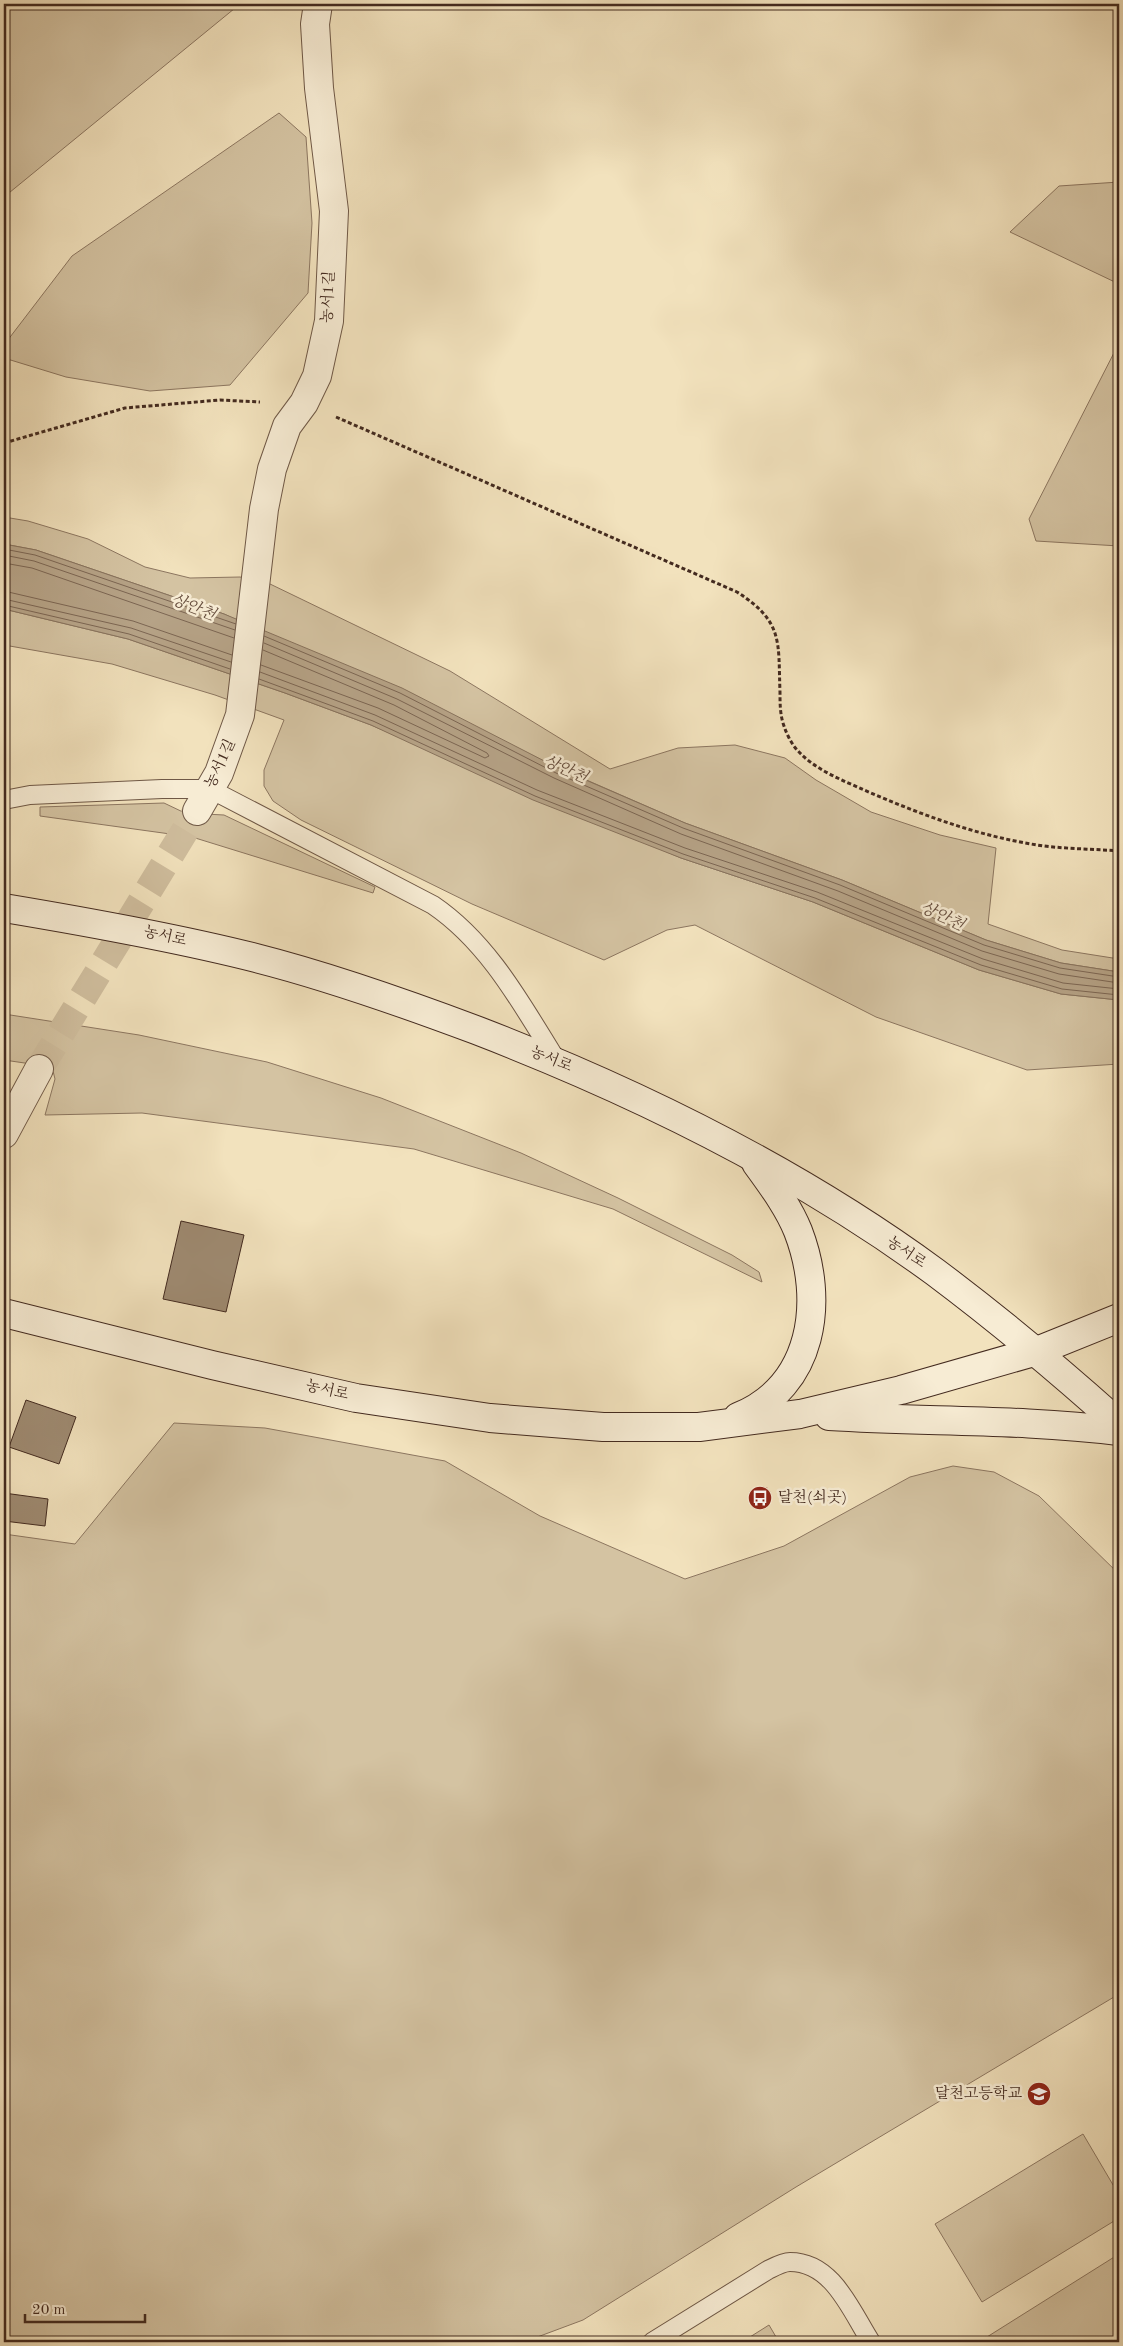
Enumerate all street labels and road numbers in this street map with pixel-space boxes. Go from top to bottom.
street label: 농서1길 [318,270,338,323]
street label: 농서1길 [201,736,239,791]
street label: 농서로 [142,923,189,949]
street label: 농서로 [528,1043,575,1075]
street label: 농서로 [884,1233,930,1272]
street label: 농서로 [304,1377,351,1403]

